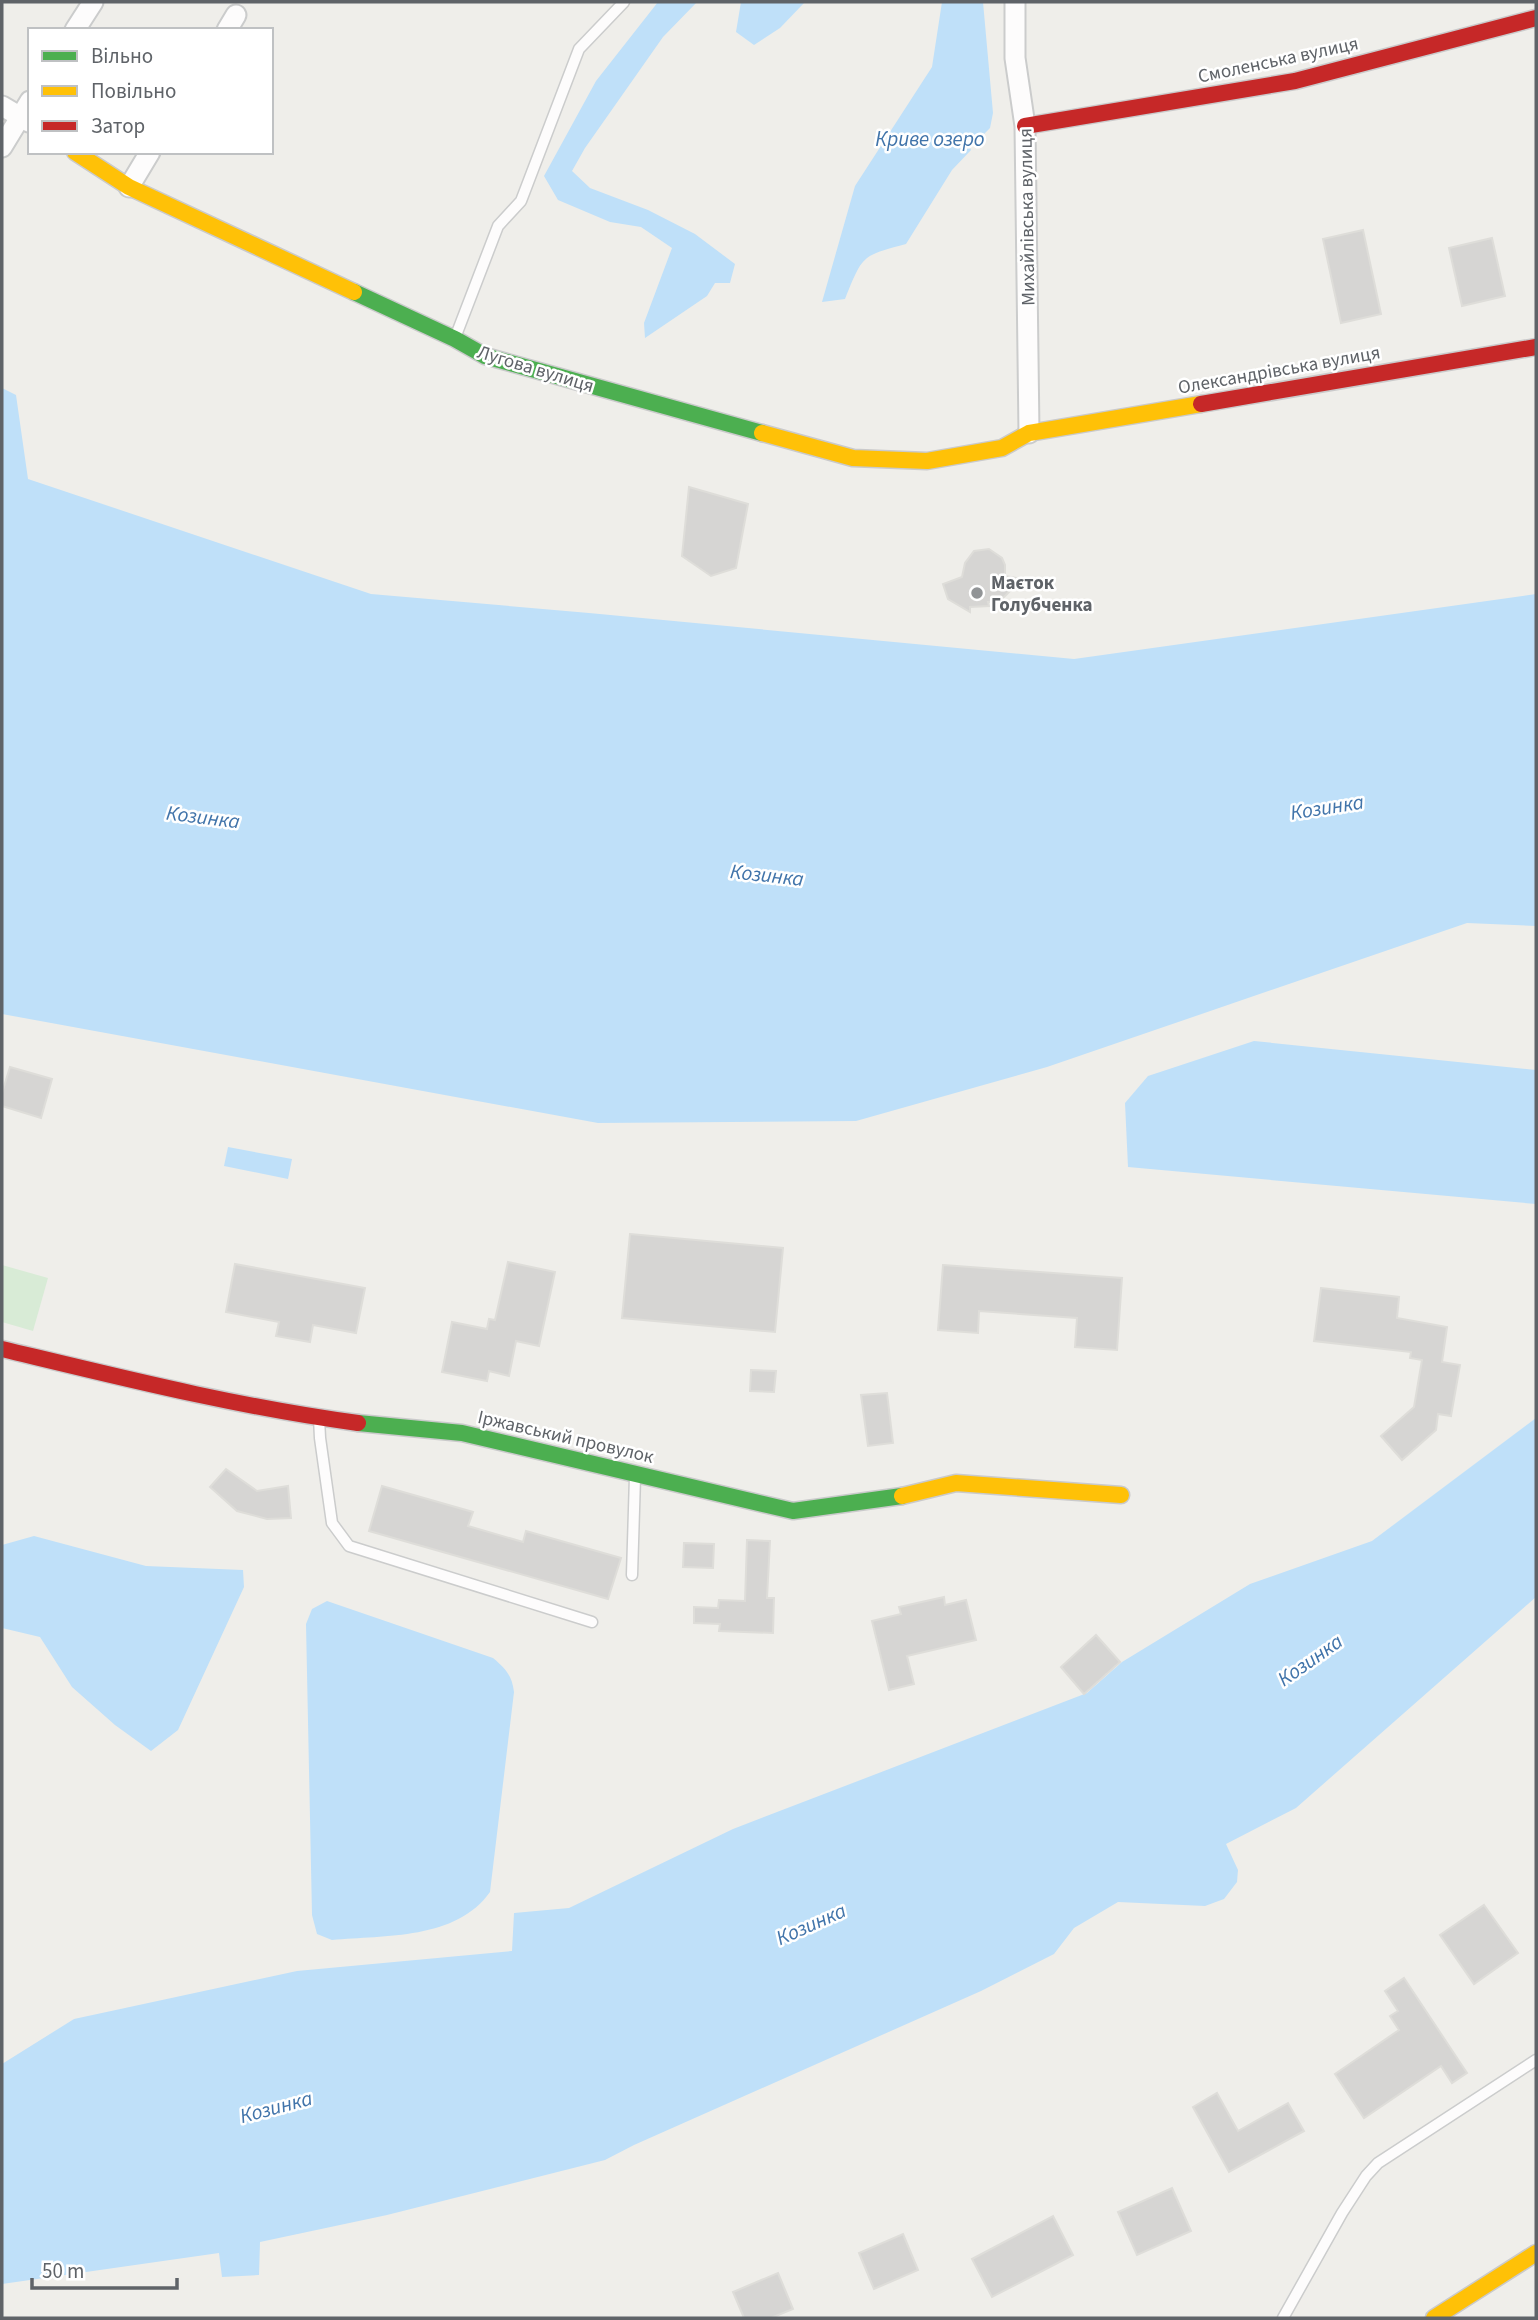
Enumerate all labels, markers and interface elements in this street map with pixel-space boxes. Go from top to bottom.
legend [28,28,273,154]
street label: Смоленська вулиця [1196,30,1361,91]
text: Вільно [91,41,153,71]
text: Повільно [91,76,176,106]
text: Затор [91,111,145,141]
water label: Криве озеро [875,124,985,154]
street label: Михайлівська вулиця [1012,128,1043,306]
street label: Лугова вулиця [474,339,597,400]
street label: Олександрівська вулиця [1176,339,1383,402]
place label: Маєток Голубченка [991,570,1093,619]
marker: Маєток Голубченка [969,585,985,601]
water label: Козинка [1288,786,1366,828]
water label: Козинка [164,798,242,836]
water label: Козинка [729,856,805,894]
street label: Іржавський провулок [475,1404,657,1471]
water label: Козинка [1271,1626,1349,1694]
water label: Козинка [771,1895,851,1953]
water label: Козинка [236,2083,316,2131]
scale bar [32,2246,177,2290]
text: 50 m [42,2256,84,2286]

